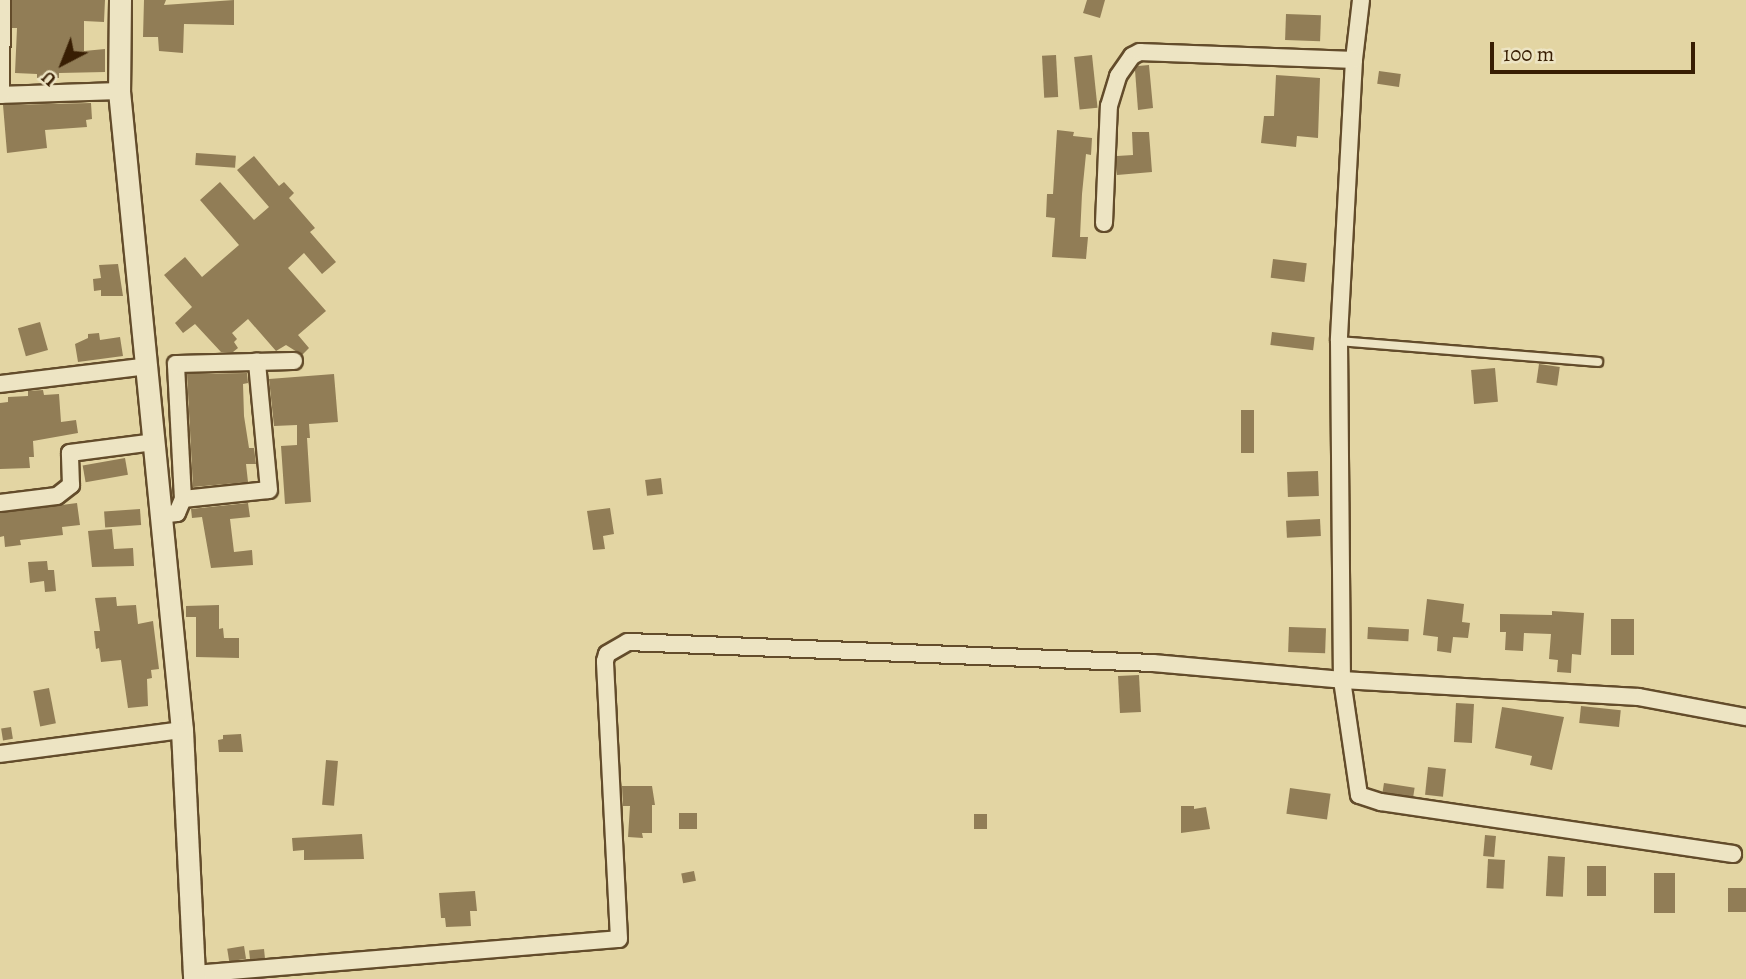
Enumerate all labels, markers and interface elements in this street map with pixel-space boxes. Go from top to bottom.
north arrow [28,28,98,98]
scale bar [1494,28,1699,72]
text: 100 m [1503,40,1554,68]
text: U [36,65,62,92]

